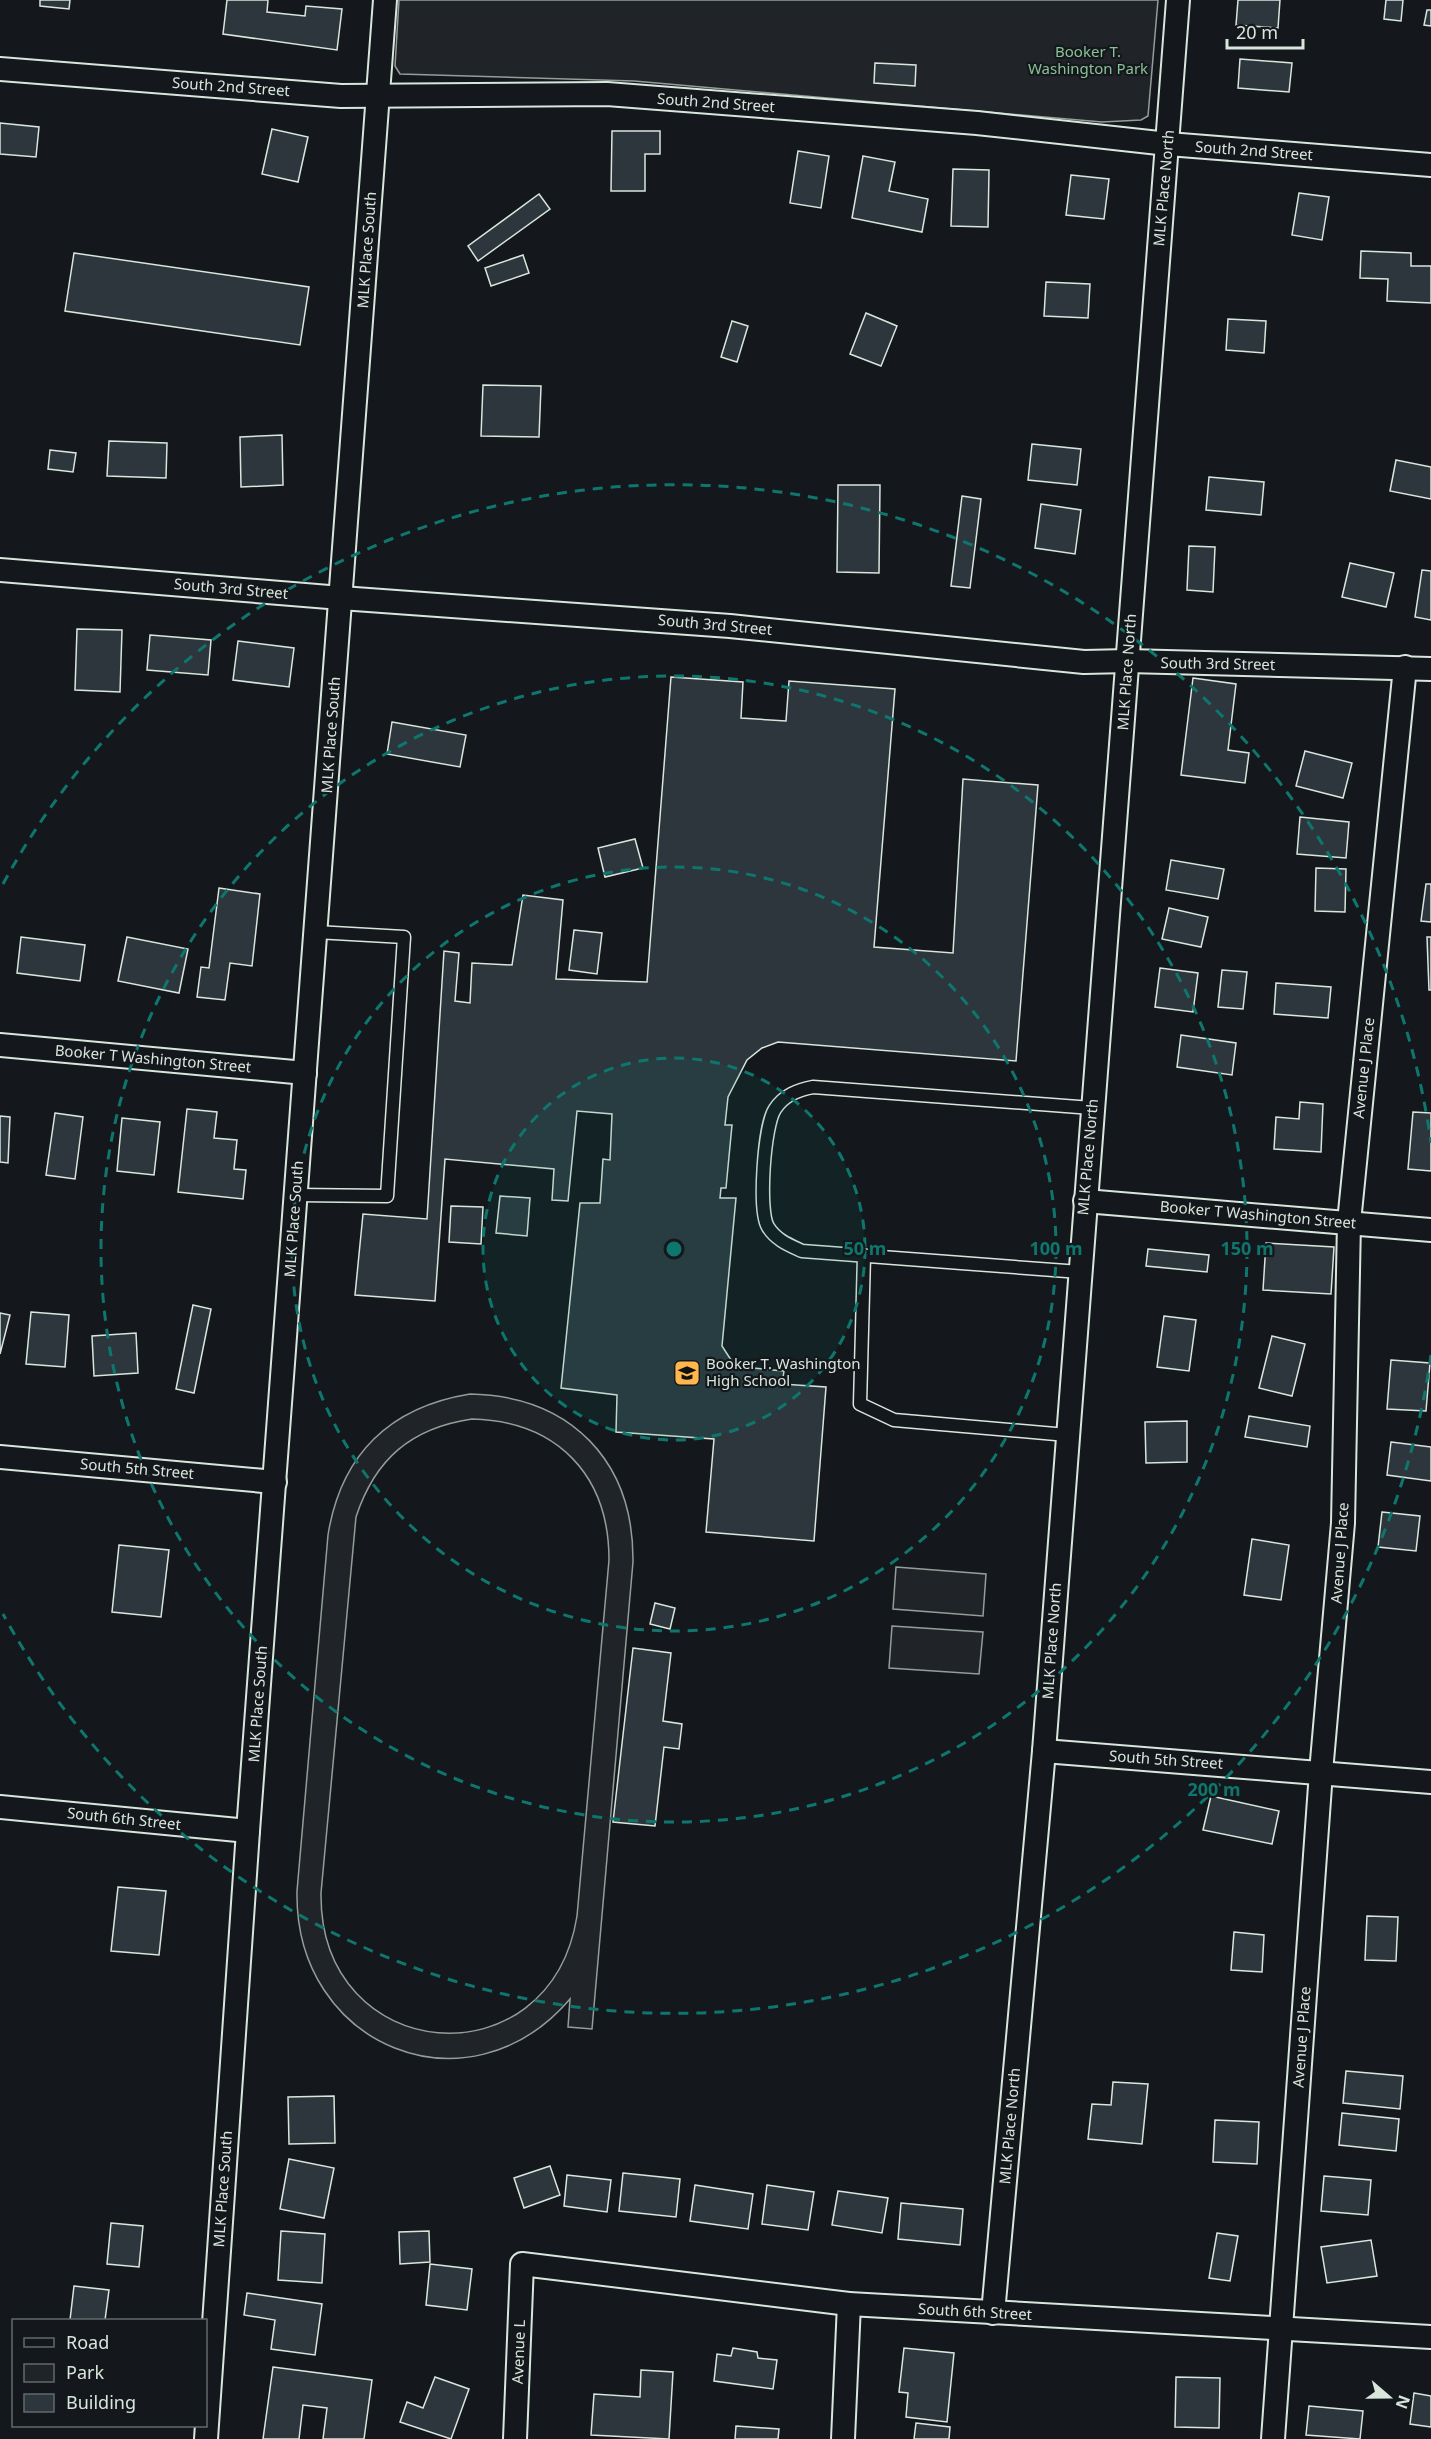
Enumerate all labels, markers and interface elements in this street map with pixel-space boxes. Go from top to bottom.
scale bar [1227,12,1304,50]
text: 20 m [1236,20,1278,44]
park label: Booker T. Washington Park [1028,41,1148,78]
street label: South 2nd Street [172,72,291,100]
street label: South 2nd Street [657,88,776,116]
street label: MLK Place North [1148,129,1178,247]
street label: South 2nd Street [1195,136,1314,164]
street label: MLK Place South [352,191,380,309]
street label: South 3rd Street [173,573,290,603]
street label: South 3rd Street [657,609,774,639]
street label: MLK Place North [1112,613,1140,731]
street label: South 3rd Street [1161,652,1276,674]
street label: MLK Place South [316,676,344,794]
street label: Avenue J Place [1348,1016,1378,1119]
street label: Booker T Washington Street [54,1039,253,1077]
street label: MLK Place North [1072,1098,1102,1216]
street label: MLK Place South [279,1160,307,1278]
street label: Booker T Washington Street [1159,1195,1358,1233]
text: 50 m [844,1236,886,1260]
text: 100 m [1029,1236,1083,1260]
text: 150 m [1220,1236,1274,1260]
centre of rings [664,1239,684,1259]
place label: Booker T. Washington High School [706,1353,860,1390]
school or university icon: Booker T. Washington High School [672,1358,702,1388]
street label: South 5th Street [79,1453,195,1483]
street label: Avenue J Place [1325,1502,1353,1604]
street label: MLK Place North [1037,1582,1065,1700]
street label: MLK Place South [243,1645,271,1763]
street label: South 5th Street [1108,1745,1224,1773]
text: 200 m [1187,1777,1241,1801]
street label: South 6th Street [66,1802,183,1834]
street label: Avenue J Place [1287,1986,1315,2088]
street label: MLK Place North [994,2067,1024,2185]
street label: MLK Place South [208,2130,236,2248]
street label: South 6th Street [917,2298,1033,2324]
legend [12,2319,207,2427]
street label: Avenue L [507,2319,529,2385]
text: Road [66,2330,109,2354]
text: Park [66,2360,104,2384]
north arrow [1359,2367,1419,2427]
text: Building [66,2390,136,2414]
text: N [1391,2392,1416,2412]

